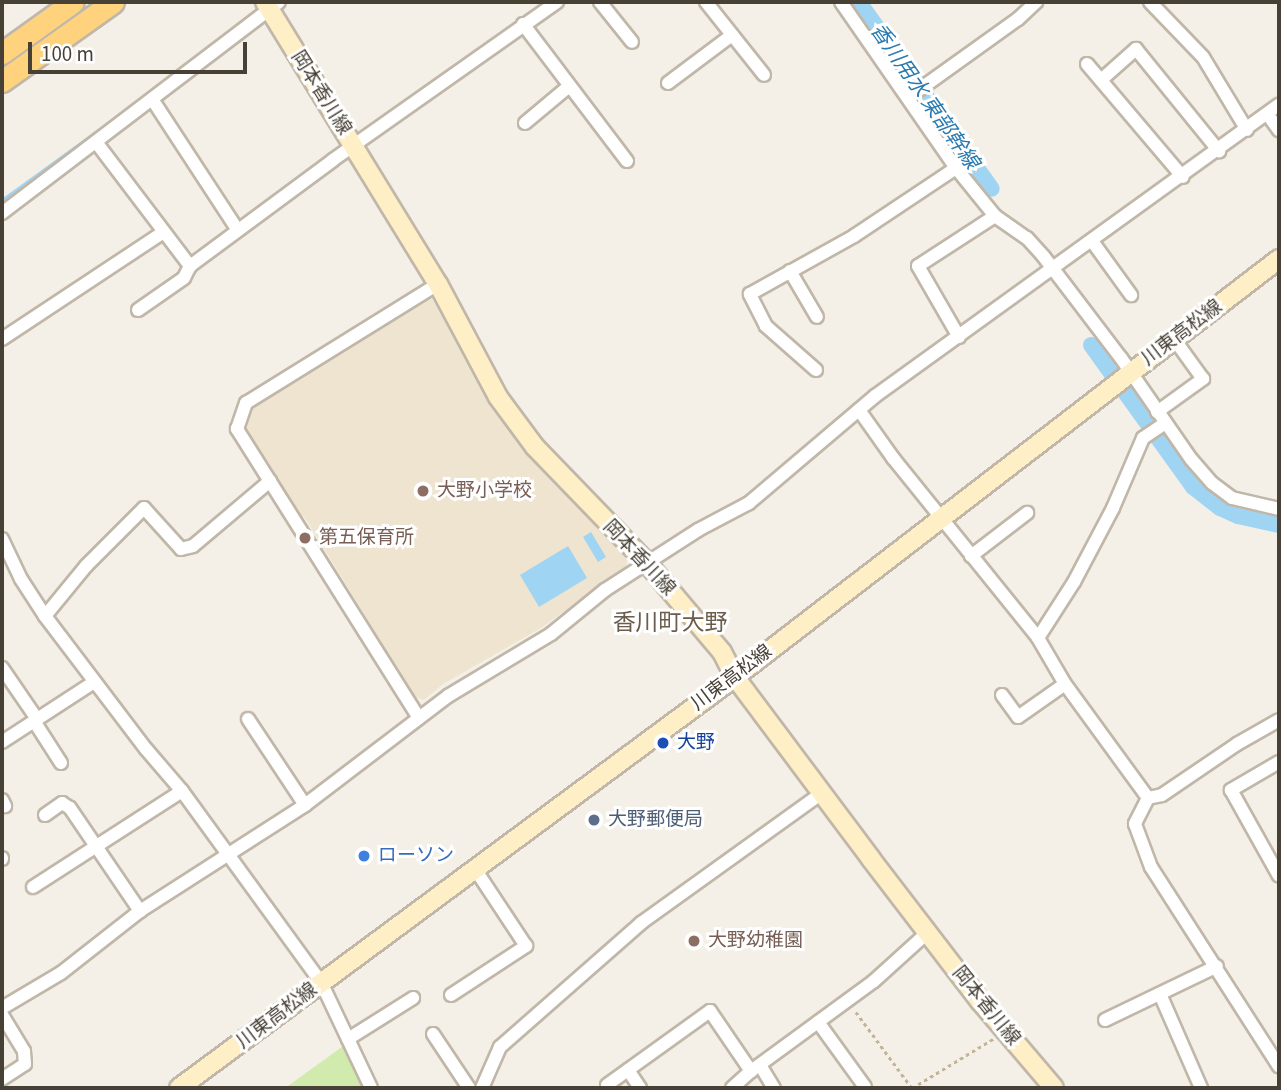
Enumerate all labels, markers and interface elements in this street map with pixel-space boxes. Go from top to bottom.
water label: 香川用水 東部幹線 [865,18,985,174]
scale bar [32,28,250,72]
text: 100 m [41,39,94,69]
street label: 岡本香川線 [286,47,356,139]
street label: 川東高松線 [1137,295,1227,371]
place label: 大野小学校 [437,480,532,502]
marker: 大野小学校 [415,483,431,499]
street label: 岡本香川線 [598,515,680,601]
place label: 第五保育所 [319,527,414,549]
marker: 第五保育所 [297,530,313,546]
district label: 香川町大野 [613,609,727,637]
street label: 川東高松線 [687,640,777,716]
place label: 大野 [677,732,715,754]
marker: 大野 [655,735,671,751]
place label: 大野郵便局 [608,809,703,831]
marker: 大野郵便局 [586,812,602,828]
place label: ローソン [378,845,454,867]
marker: ローソン [356,848,372,864]
place label: 大野幼稚園 [708,930,803,952]
marker: 大野幼稚園 [686,933,702,949]
street label: 岡本香川線 [947,962,1025,1050]
street label: 川東高松線 [232,978,322,1054]

